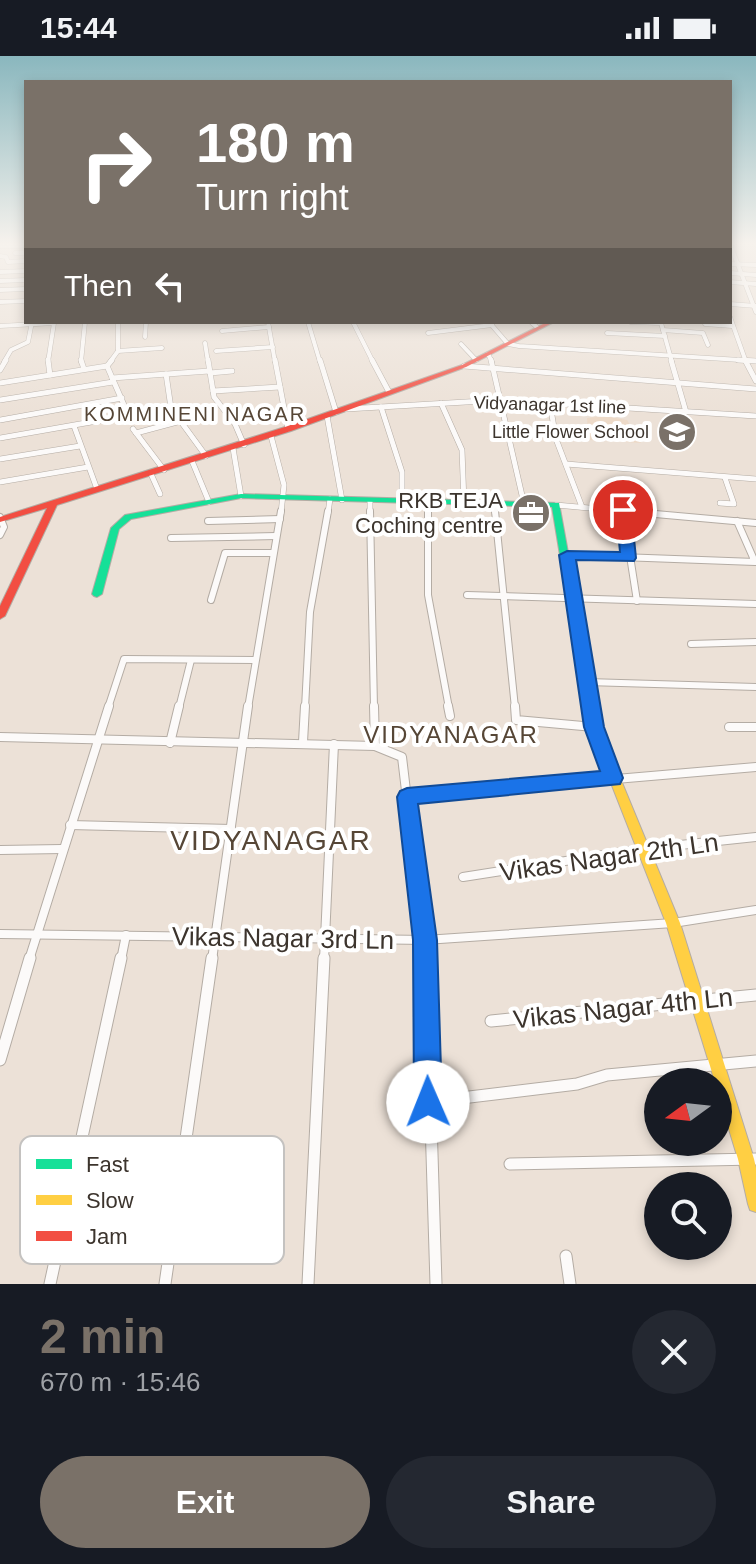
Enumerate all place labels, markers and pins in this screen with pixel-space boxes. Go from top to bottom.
school or university icon: Little Flower School [656,411,698,453]
place label: Little Flower School [492,422,649,442]
pin [589,476,657,544]
place label: RKB TEJA Coching centre [355,488,503,538]
office icon: RKB TEJA Coching centre [510,492,552,534]

